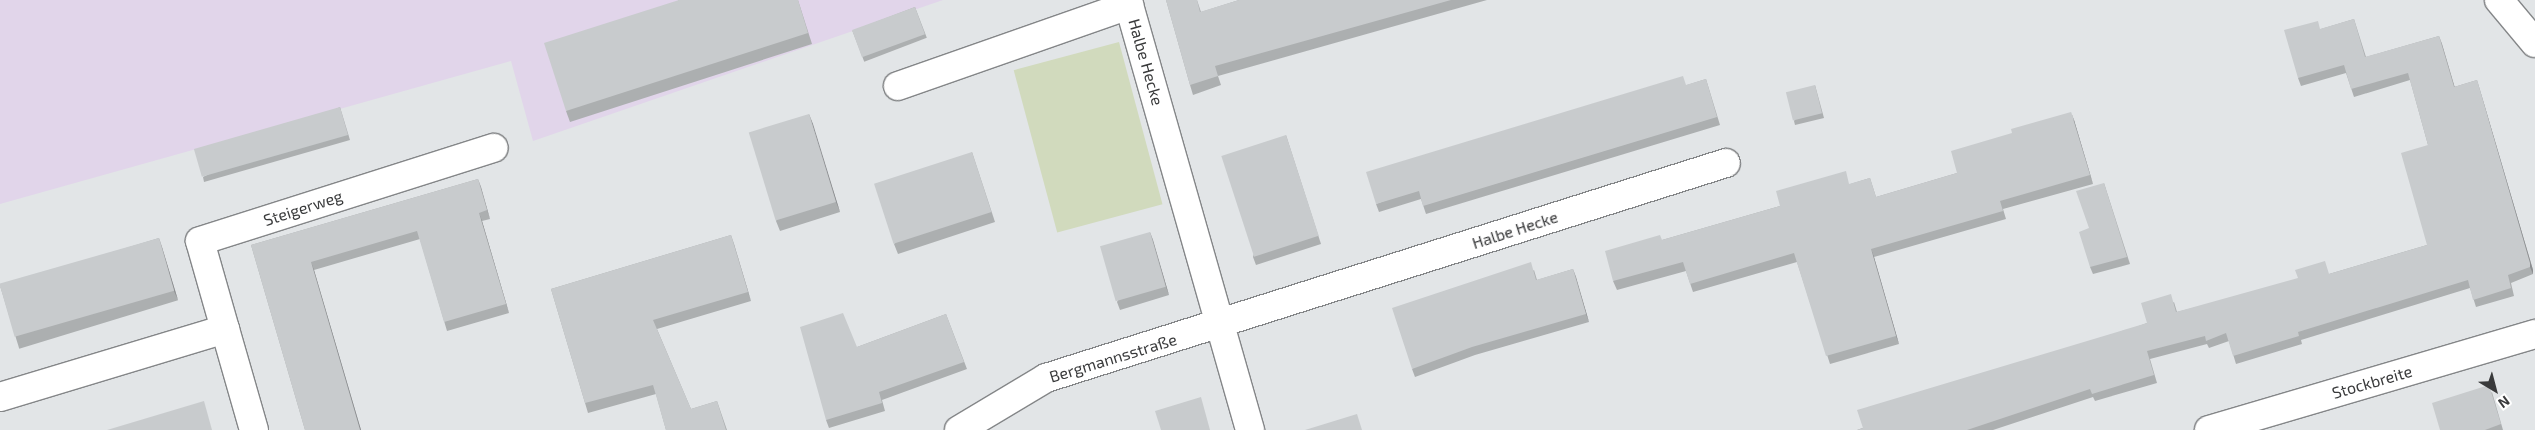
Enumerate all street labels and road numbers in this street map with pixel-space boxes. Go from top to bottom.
street label: Halbe Hecke [1124,17,1168,107]
street label: Steigerweg [261,186,345,230]
street label: Halbe Hecke [1470,207,1560,253]
street label: Bergmannsstraße [1047,330,1179,386]
street label: Stockbreite [2330,361,2414,403]

